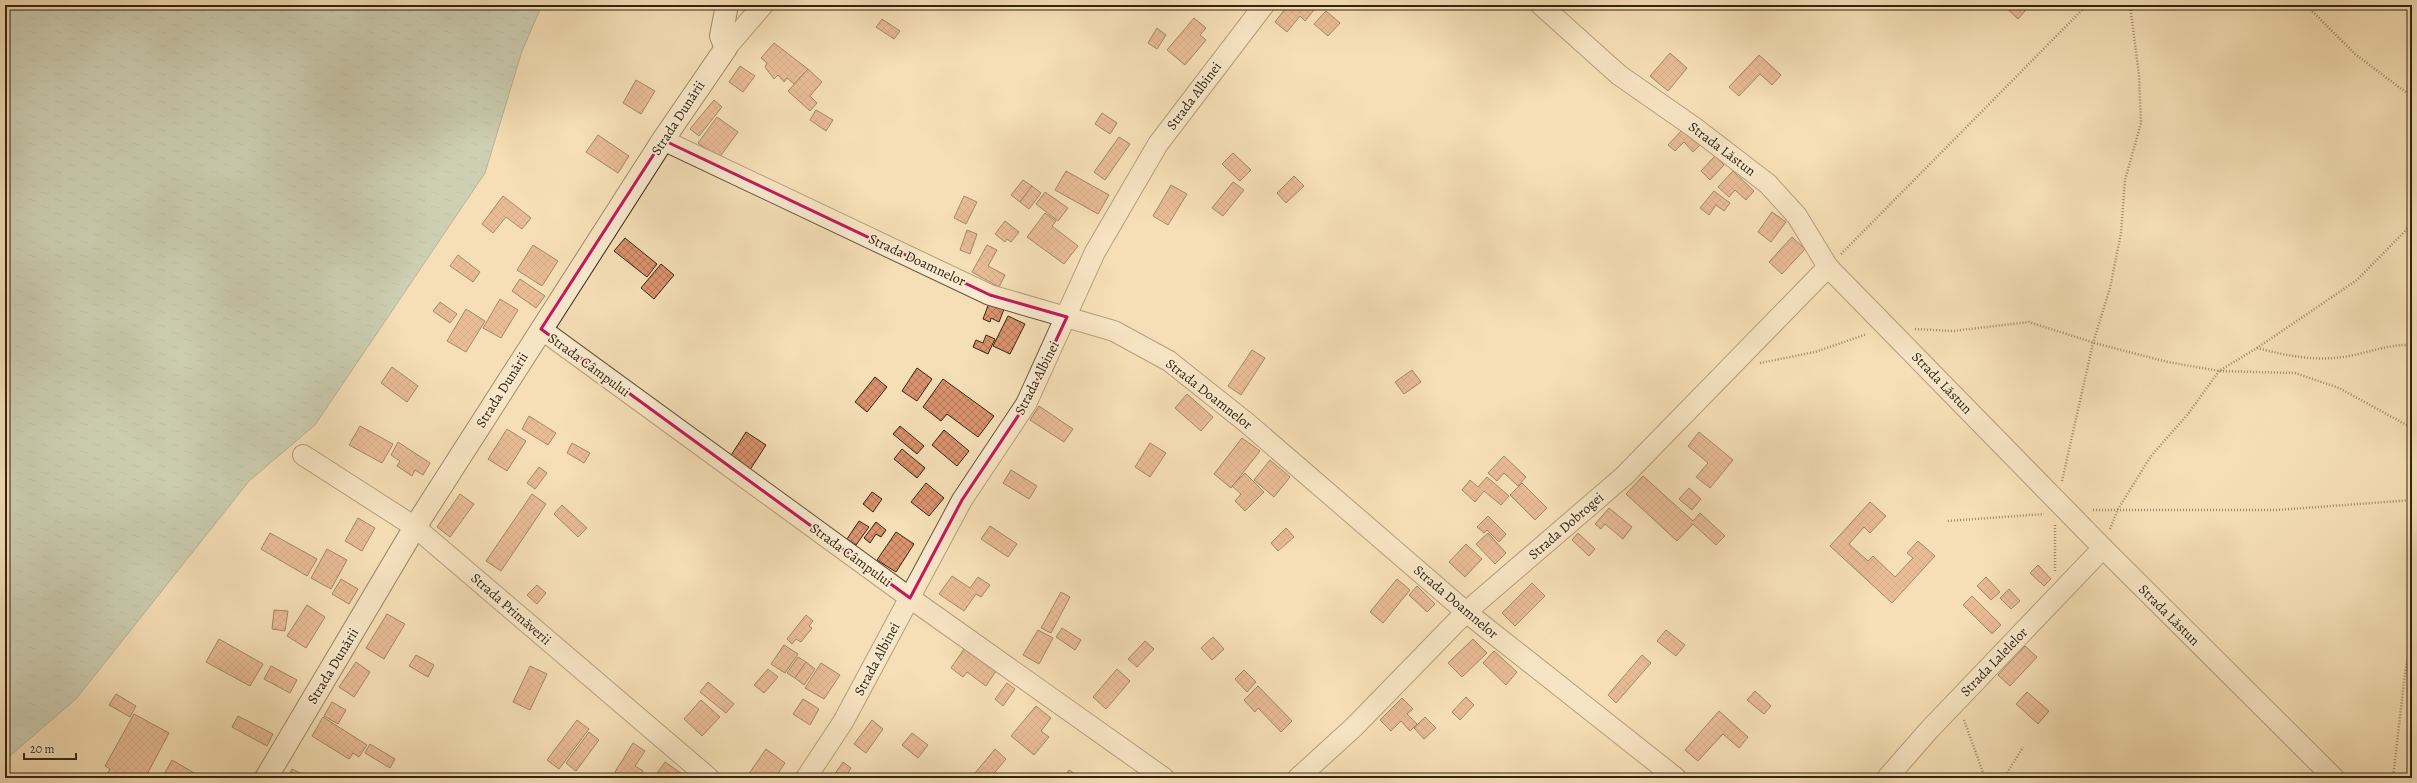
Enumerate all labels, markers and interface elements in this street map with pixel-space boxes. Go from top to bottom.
street label: Strada Albinei [1162,58,1226,134]
street label: Strada Dunării [647,77,709,159]
street label: Strada Lăstun [1684,117,1760,181]
street label: Strada Doamnelor [865,229,969,291]
street label: Strada Câmpului [544,329,634,401]
street label: Strada Albinei [1010,338,1064,418]
street label: Strada Lăstun [1907,348,1977,419]
street label: Strada Dunării [471,349,533,431]
street label: Strada Doamnelor [1162,354,1257,434]
street label: Strada Dobrogei [1524,488,1608,564]
street label: Strada Câmpului [806,519,896,591]
street label: Strada Doamnelor [1410,561,1503,644]
street label: Strada Primăverii [467,569,555,649]
street label: Strada Lăstun [2134,580,2204,650]
street label: Strada Albinei [850,619,904,699]
street label: Strada Lalelelor [1956,623,2032,701]
street label: Strada Dunării [303,624,363,708]
scale bar [24,735,76,761]
text: 20 m [30,741,54,757]

